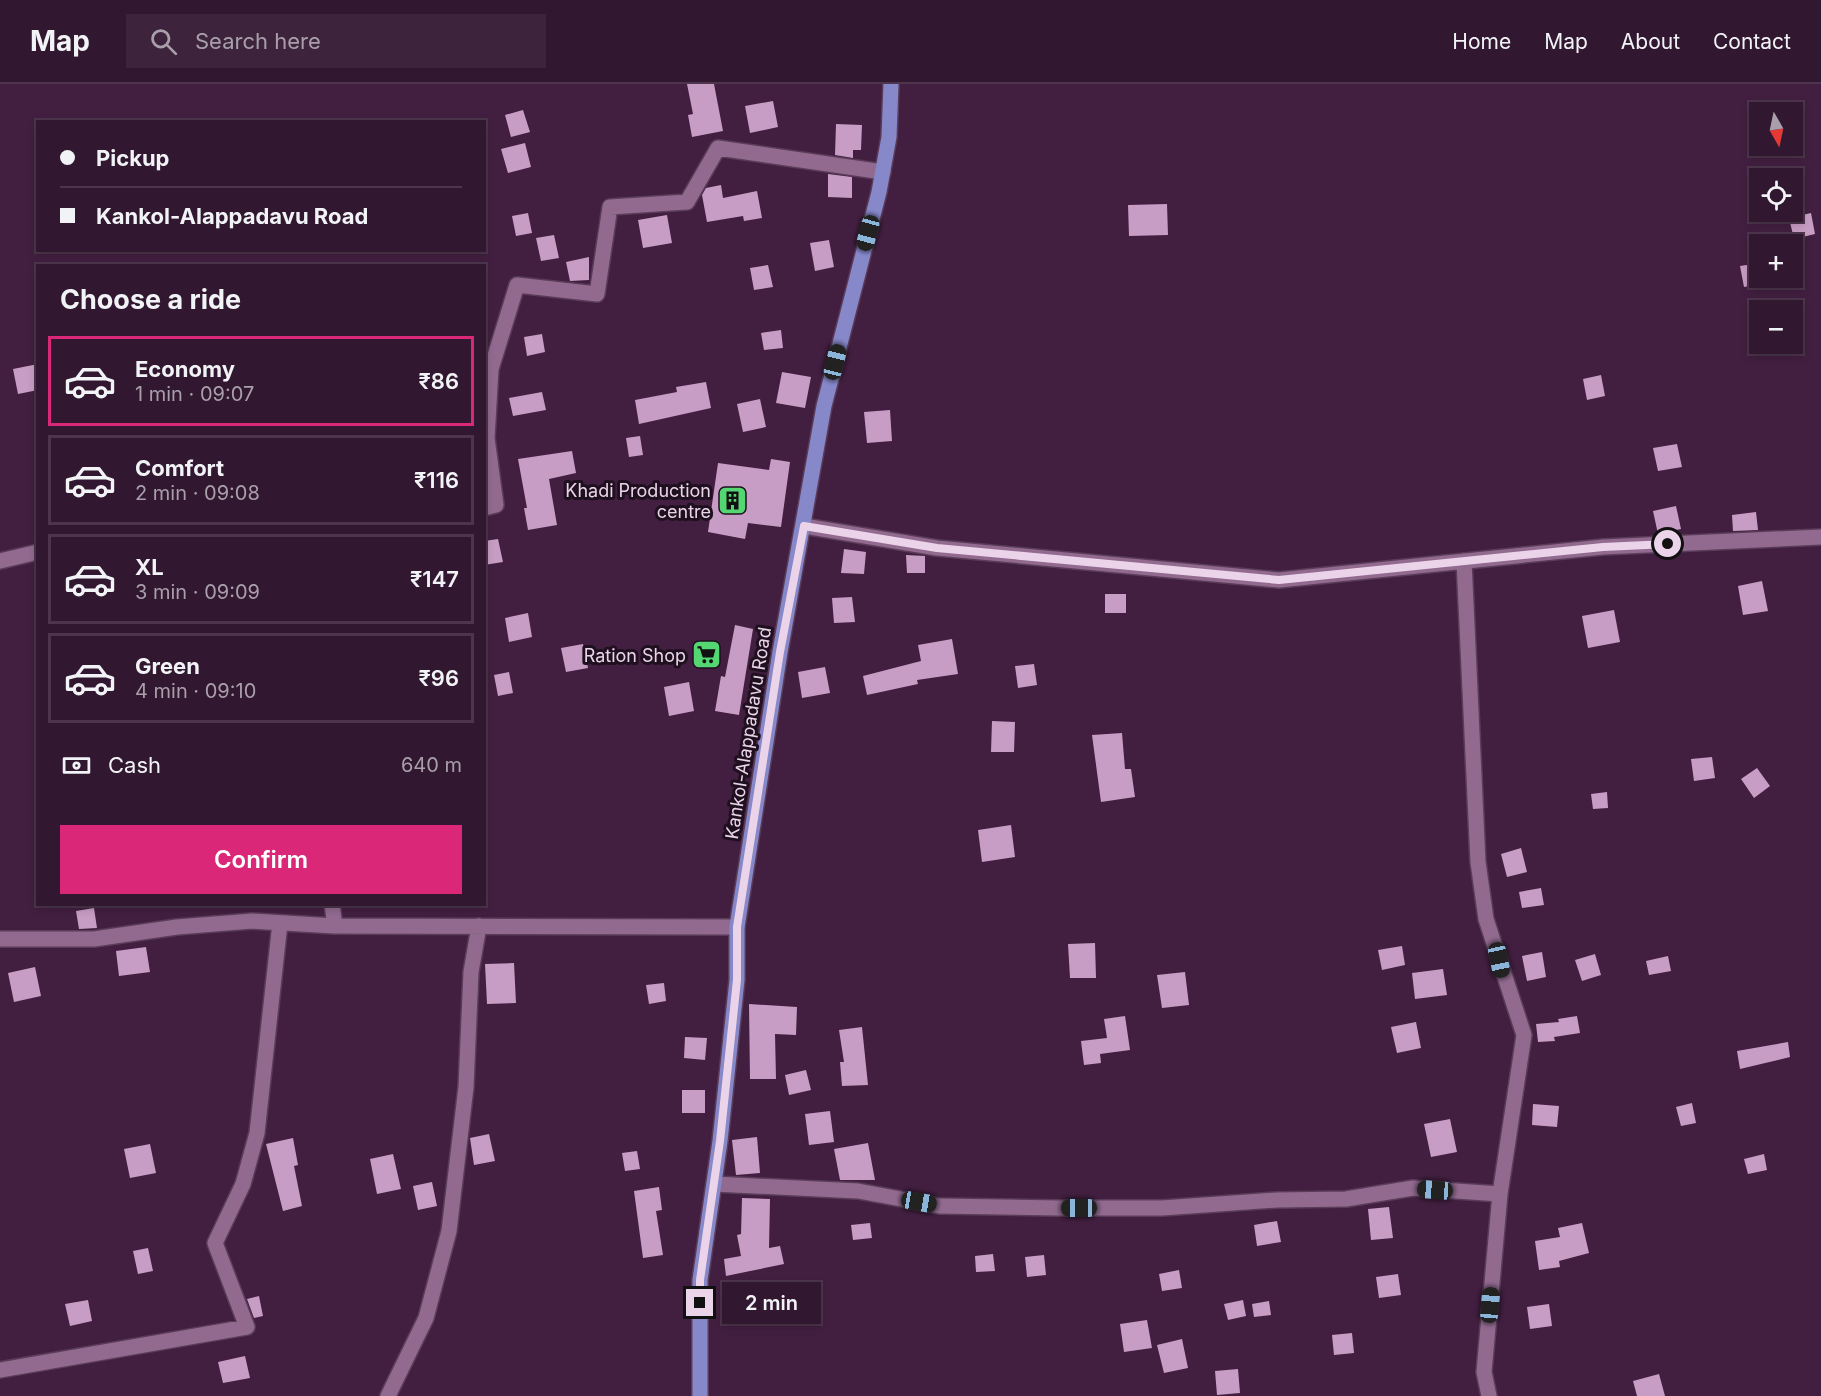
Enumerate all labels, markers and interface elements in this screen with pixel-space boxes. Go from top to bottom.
search box [126,14,546,68]
text: Map [30,24,90,58]
icon: search [147,25,180,58]
text: Search here [195,28,321,54]
text: Home [1452,29,1511,54]
text: Map [1544,29,1588,54]
text: About [1621,29,1680,54]
text: Contact [1713,29,1791,54]
north arrow [1749,102,1803,156]
map controls [1749,102,1803,354]
text: Pickup [96,145,170,171]
button: locate [1749,168,1803,222]
text: Kankol-Alappadavu Road [96,203,368,229]
car [855,213,881,253]
button: + [1749,234,1803,288]
text: Choose a ride [60,283,241,316]
button: − [1749,300,1803,354]
car [822,342,848,382]
icon: car [63,354,117,408]
text: Economy [135,356,235,382]
text: ₹86 [418,368,459,394]
text: 1 min · 09:07 [135,382,254,406]
icon: car [63,453,117,507]
text: Comfort [135,455,224,481]
text: ₹116 [414,467,459,493]
place label: Khadi Production centre [565,480,711,522]
text: 2 min · 09:08 [135,481,260,505]
building icon: Khadi Production centre [716,484,748,516]
route start [1654,530,1681,557]
icon: car [63,552,117,606]
text: XL [135,554,164,580]
text: ₹147 [410,566,459,592]
text: 3 min · 09:09 [135,580,260,604]
street label: Kankol-Alappadavu Road [721,625,775,841]
supermarket icon: Ration Shop [691,639,723,671]
place label: Ration Shop [584,645,686,666]
icon: car [63,651,117,705]
text: Green [135,653,200,679]
text: ₹96 [419,665,459,691]
text: 4 min · 09:10 [135,679,256,703]
icon: cash [60,749,93,782]
text: Cash [108,752,161,778]
text: 640 m [401,753,462,777]
button: Confirm [60,825,462,894]
car [1486,941,1512,979]
car [1416,1180,1454,1200]
car [900,1190,938,1214]
car [1061,1199,1097,1217]
callout: 2 min [721,1282,820,1324]
car [1479,1286,1501,1324]
route end [686,1289,713,1316]
text: 2 min [745,1291,798,1315]

